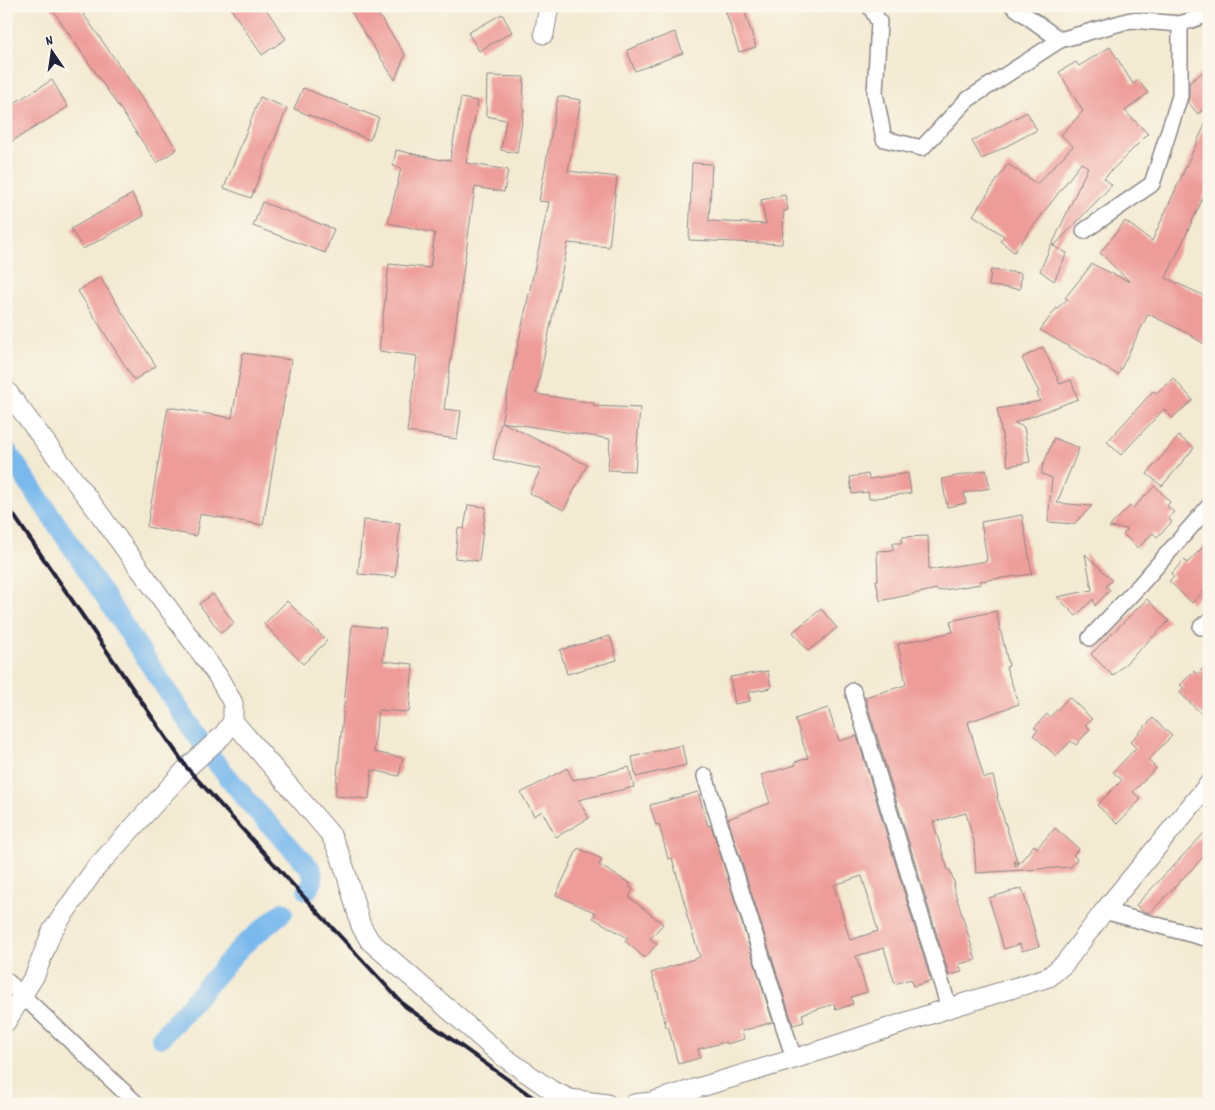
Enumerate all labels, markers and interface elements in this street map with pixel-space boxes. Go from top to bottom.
north arrow [28,28,78,78]
text: N [44,31,55,52]

